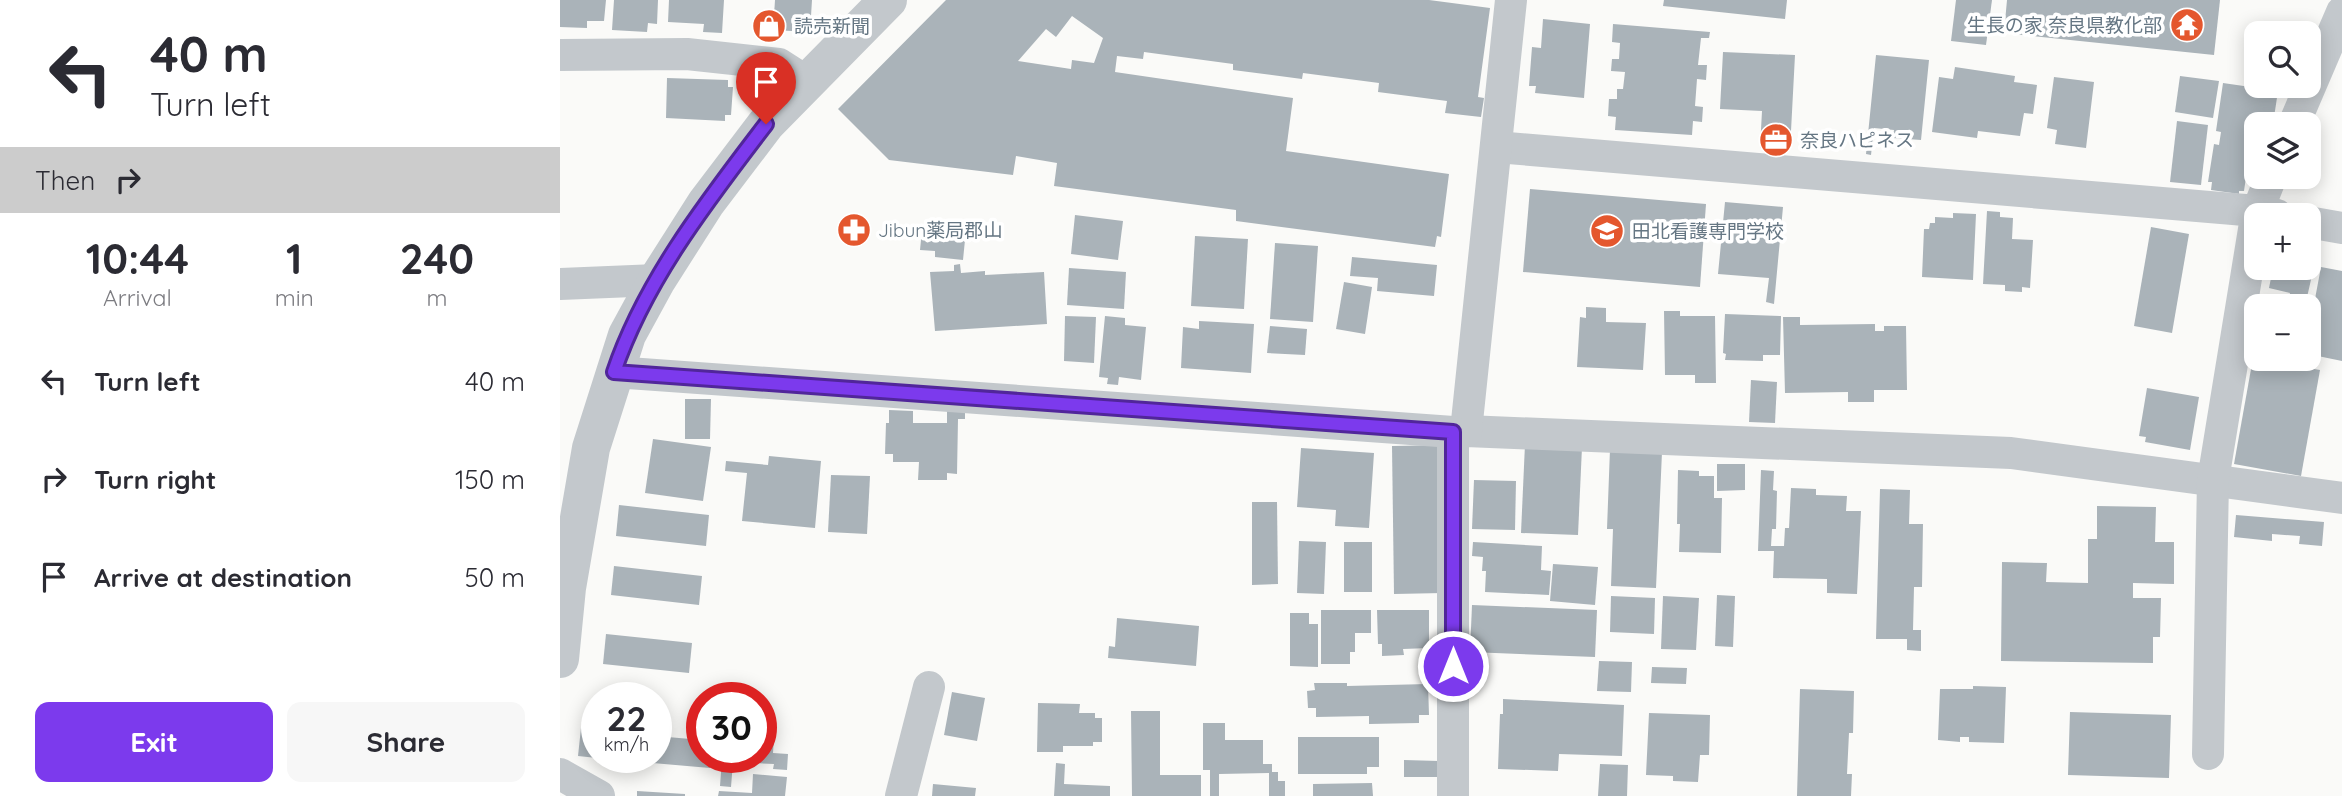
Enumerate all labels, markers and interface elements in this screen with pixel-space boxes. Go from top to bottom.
temple icon: 生長の家 奈良県教化部 [2168,6,2206,44]
shop icon: 読売新聞 [750,7,788,45]
place label: 生長の家 奈良県教化部 [1967,13,2162,37]
place label: 読売新聞 [794,14,870,38]
map controls [2244,21,2321,371]
button: search [2244,21,2321,98]
text: 40 m [150,23,268,84]
icon: left [35,28,126,119]
pin [736,52,796,124]
icon: arrive [747,63,785,101]
text: Turn left [150,84,271,124]
button: layers [2244,112,2321,189]
office icon: 奈良ハピネス [1757,121,1795,159]
place label: 奈良ハピネス [1800,128,1914,152]
icon: right [109,161,147,199]
text: Then [35,164,95,197]
button: + [2244,203,2321,280]
pharmacy icon: Jibun薬局郡山 [835,211,873,249]
school or university icon: 田北看護専門学校 [1588,212,1626,250]
place label: Jibun薬局郡山 [878,218,1002,242]
place label: 田北看護専門学校 [1632,219,1784,243]
text: 10:44 [86,232,189,285]
text: 1 [286,232,302,285]
text: 240 [400,232,474,285]
text: Arrival [103,283,172,312]
text: min [275,283,314,312]
text: m [426,283,447,312]
button: − [2244,294,2321,371]
icon: left [35,362,73,400]
text: Turn left [94,365,201,398]
text: 40 m [465,365,525,398]
icon: right [35,460,73,498]
text: Turn right [94,463,216,496]
text: 150 m [455,463,525,496]
icon: arrive [35,558,73,596]
text: Arrive at destination [94,561,352,594]
text: 50 m [465,561,525,594]
position arrow [1416,629,1490,703]
speed limit sign: 30 [686,682,777,773]
text: 22 [607,696,646,740]
button: Exit [35,702,273,782]
button: Share [287,702,525,782]
text: km/h [604,733,649,756]

